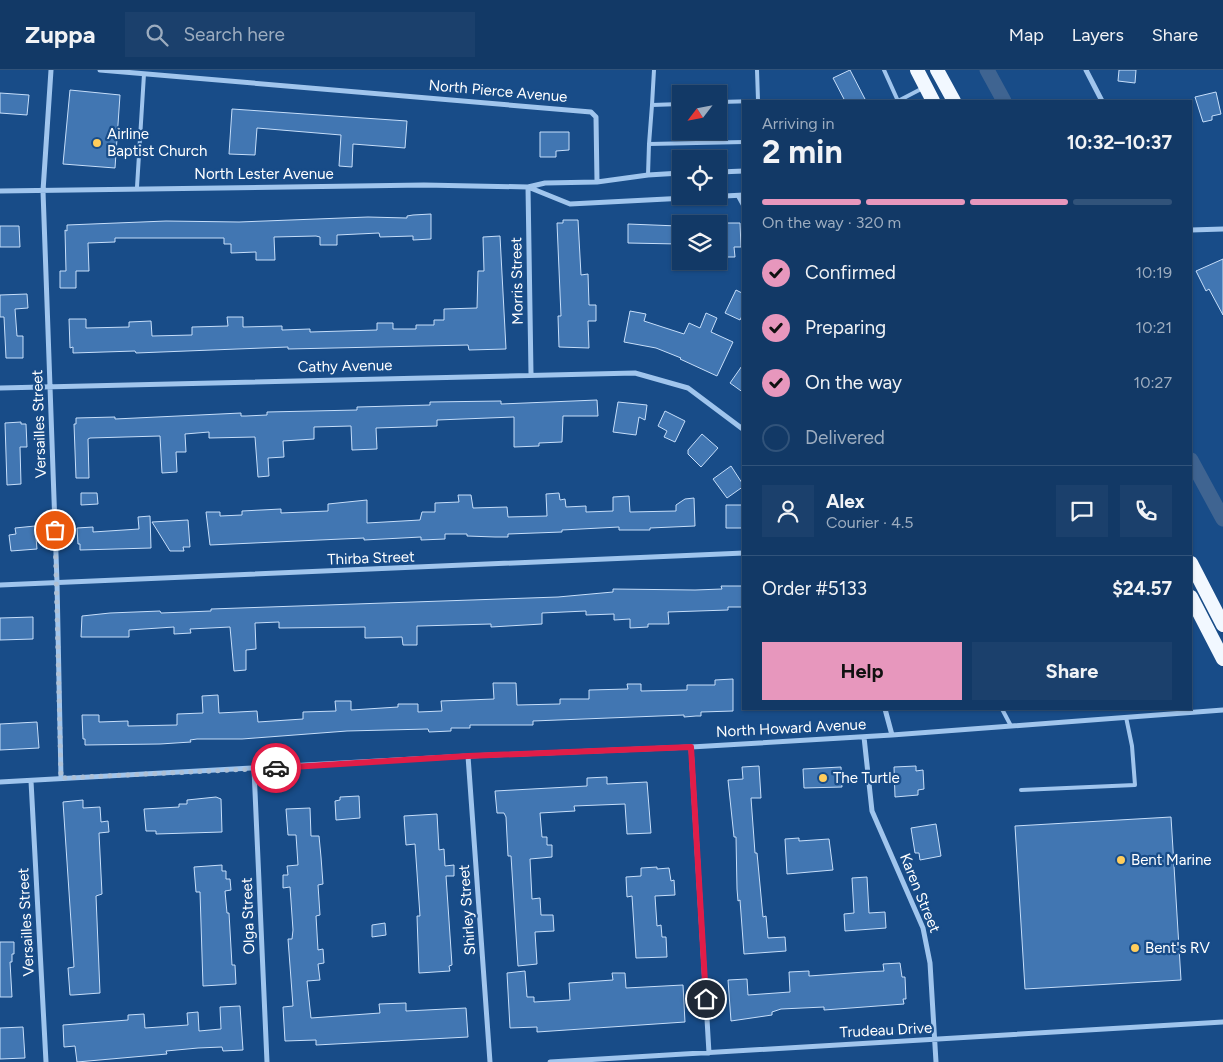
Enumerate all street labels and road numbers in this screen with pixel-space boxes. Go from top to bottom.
street label: North Pierce Avenue [428,76,568,106]
street label: North Lester Avenue [194,165,334,183]
street label: Morris Street [507,237,527,325]
street label: Cathy Avenue [297,356,393,376]
street label: Versailles Street [28,369,50,479]
street label: Thirba Street [327,547,415,569]
street label: North Howard Avenue [715,715,867,741]
street label: Karen Street [896,851,944,936]
street label: Shirley Street [455,864,479,956]
street label: Versailles Street [14,867,38,977]
street label: Olga Street [238,877,258,955]
street label: Trudeau Drive [839,1019,933,1041]

